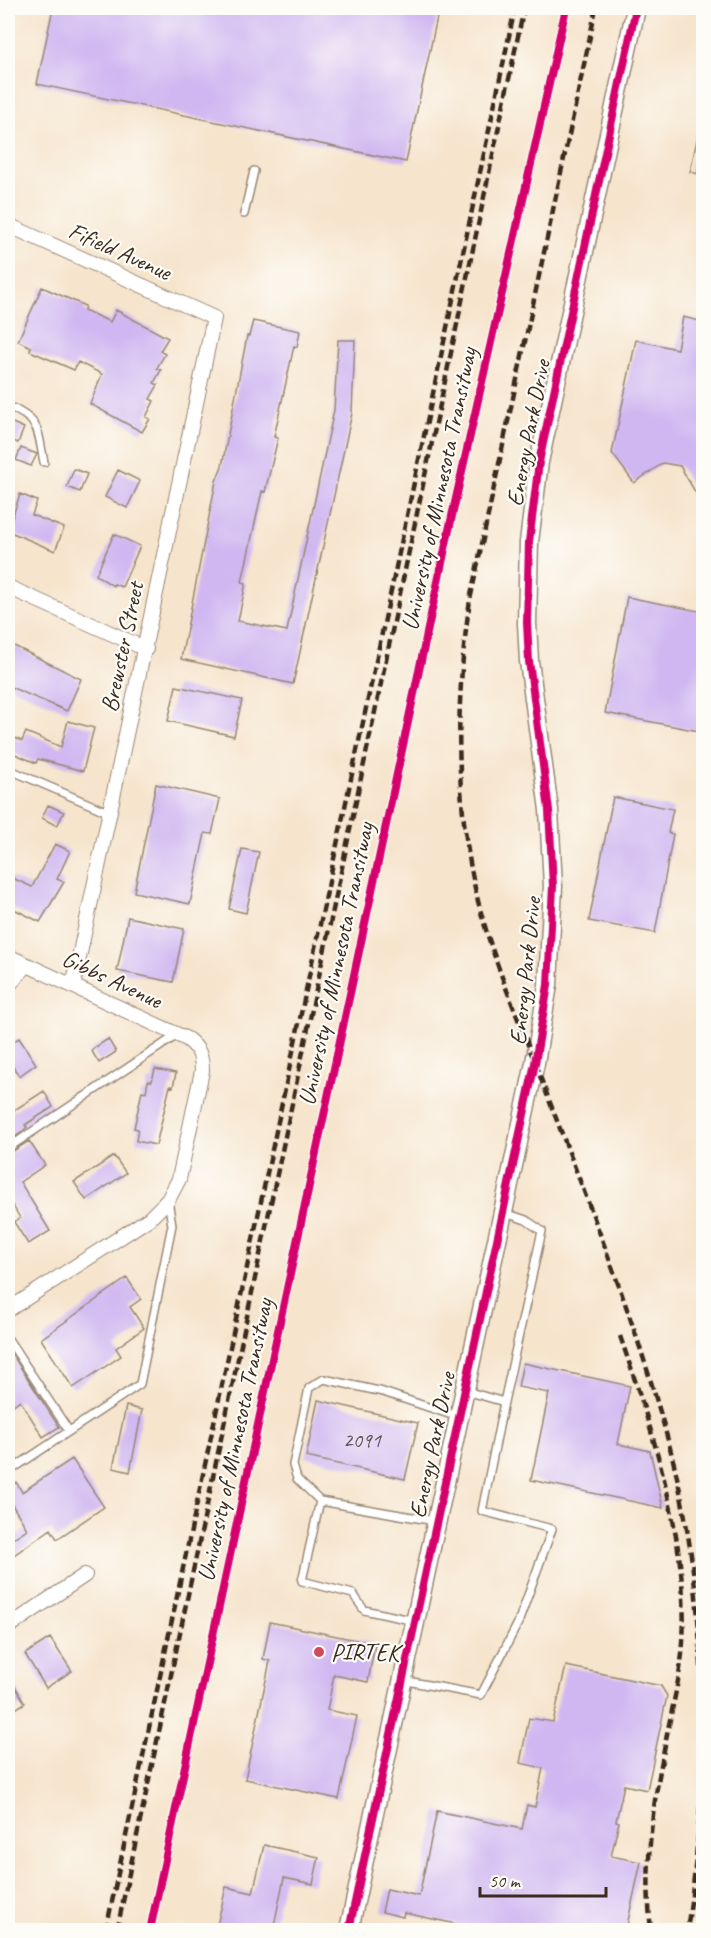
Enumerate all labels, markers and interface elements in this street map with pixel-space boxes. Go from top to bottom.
street label: Fifield Avenue [64,215,178,288]
street label: University of Minnesota Transitway [394,343,484,633]
street label: Energy Park Drive [499,355,557,508]
street label: Brewster Street [94,578,151,714]
street label: University of Minnesota Transitway [291,818,381,1108]
street label: Energy Park Drive [502,894,548,1046]
street label: Gibbs Avenue [57,943,169,1016]
street label: University of Minnesota Transitway [190,1294,280,1584]
street label: Energy Park Drive [402,1367,463,1520]
house number: 2091 [343,1427,382,1453]
place label: PIRTEK [331,1637,404,1667]
marker: PIRTEK [312,1645,326,1659]
scale bar [480,1860,606,1898]
text: 50 m [489,1870,522,1892]

